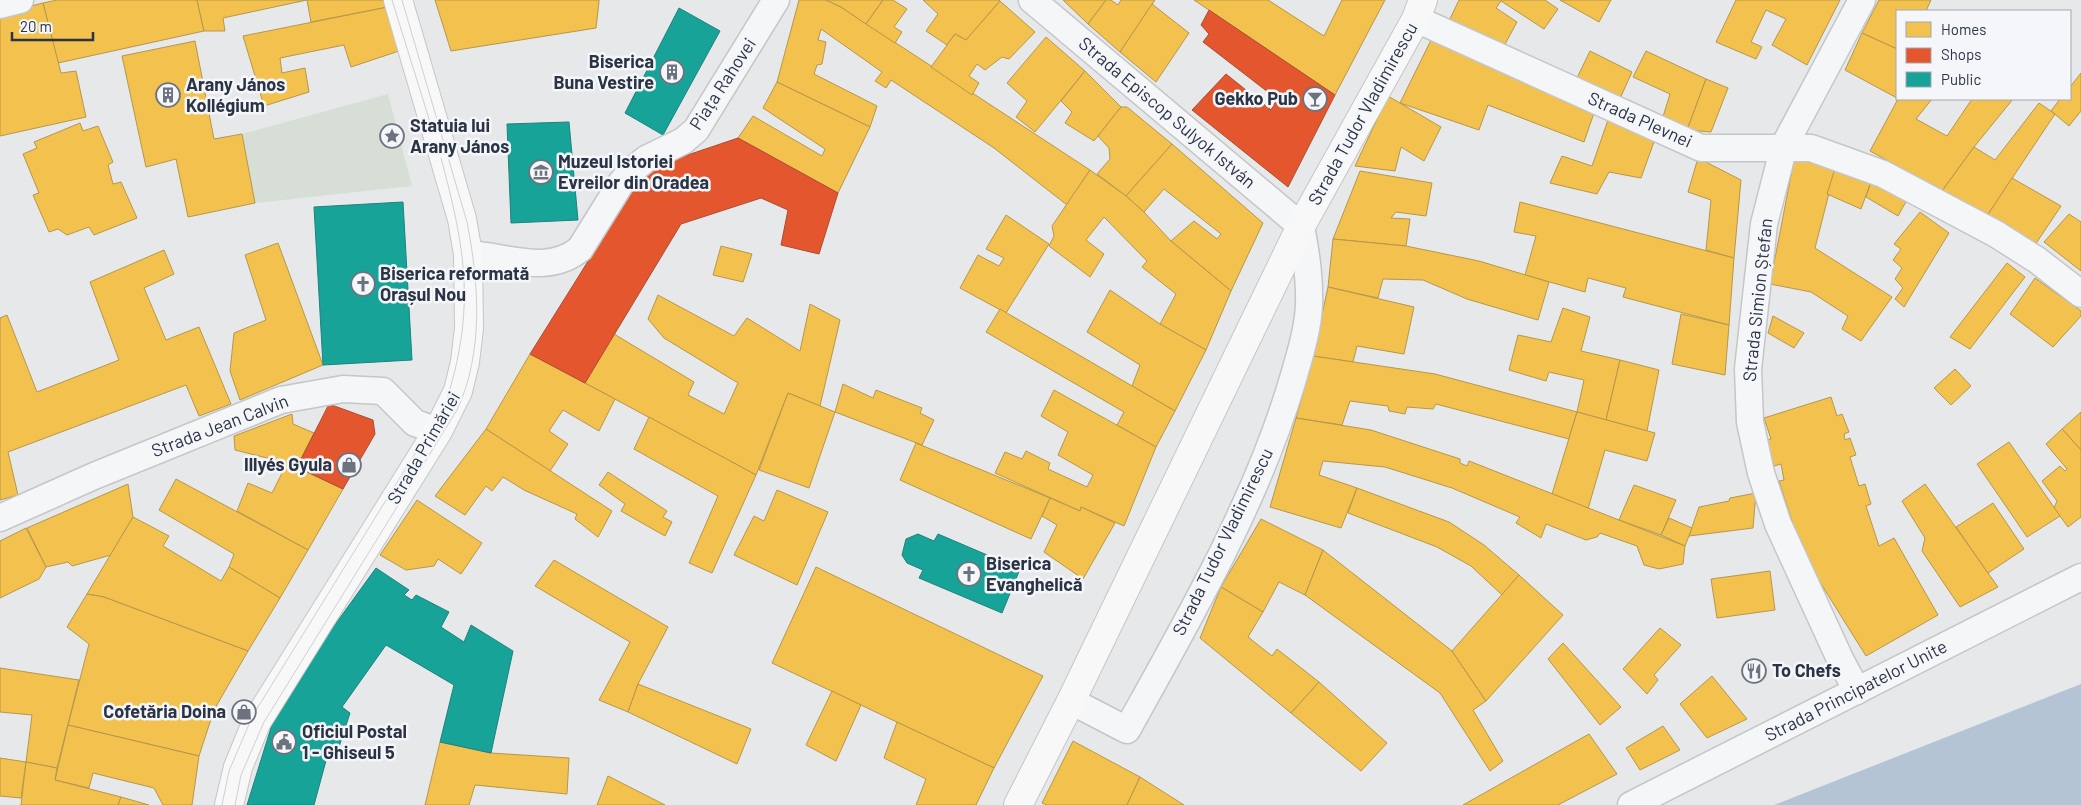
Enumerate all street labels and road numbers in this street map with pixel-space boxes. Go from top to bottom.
street label: Strada Tudor Vladimirescu [1303,18,1422,209]
street label: Strada Episcop Sulyok István [1075,32,1260,193]
street label: Piața Rahovei [684,33,760,134]
street label: Strada Plevnei [1585,86,1696,152]
street label: Strada Simion Ștefan [1737,217,1777,383]
street label: Strada Primăriei [382,387,464,508]
street label: Strada Jean Calvin [148,389,291,461]
street label: Strada Tudor Vladimirescu [1167,444,1277,639]
street label: Strada Principatelor Unite [1761,635,1950,746]

